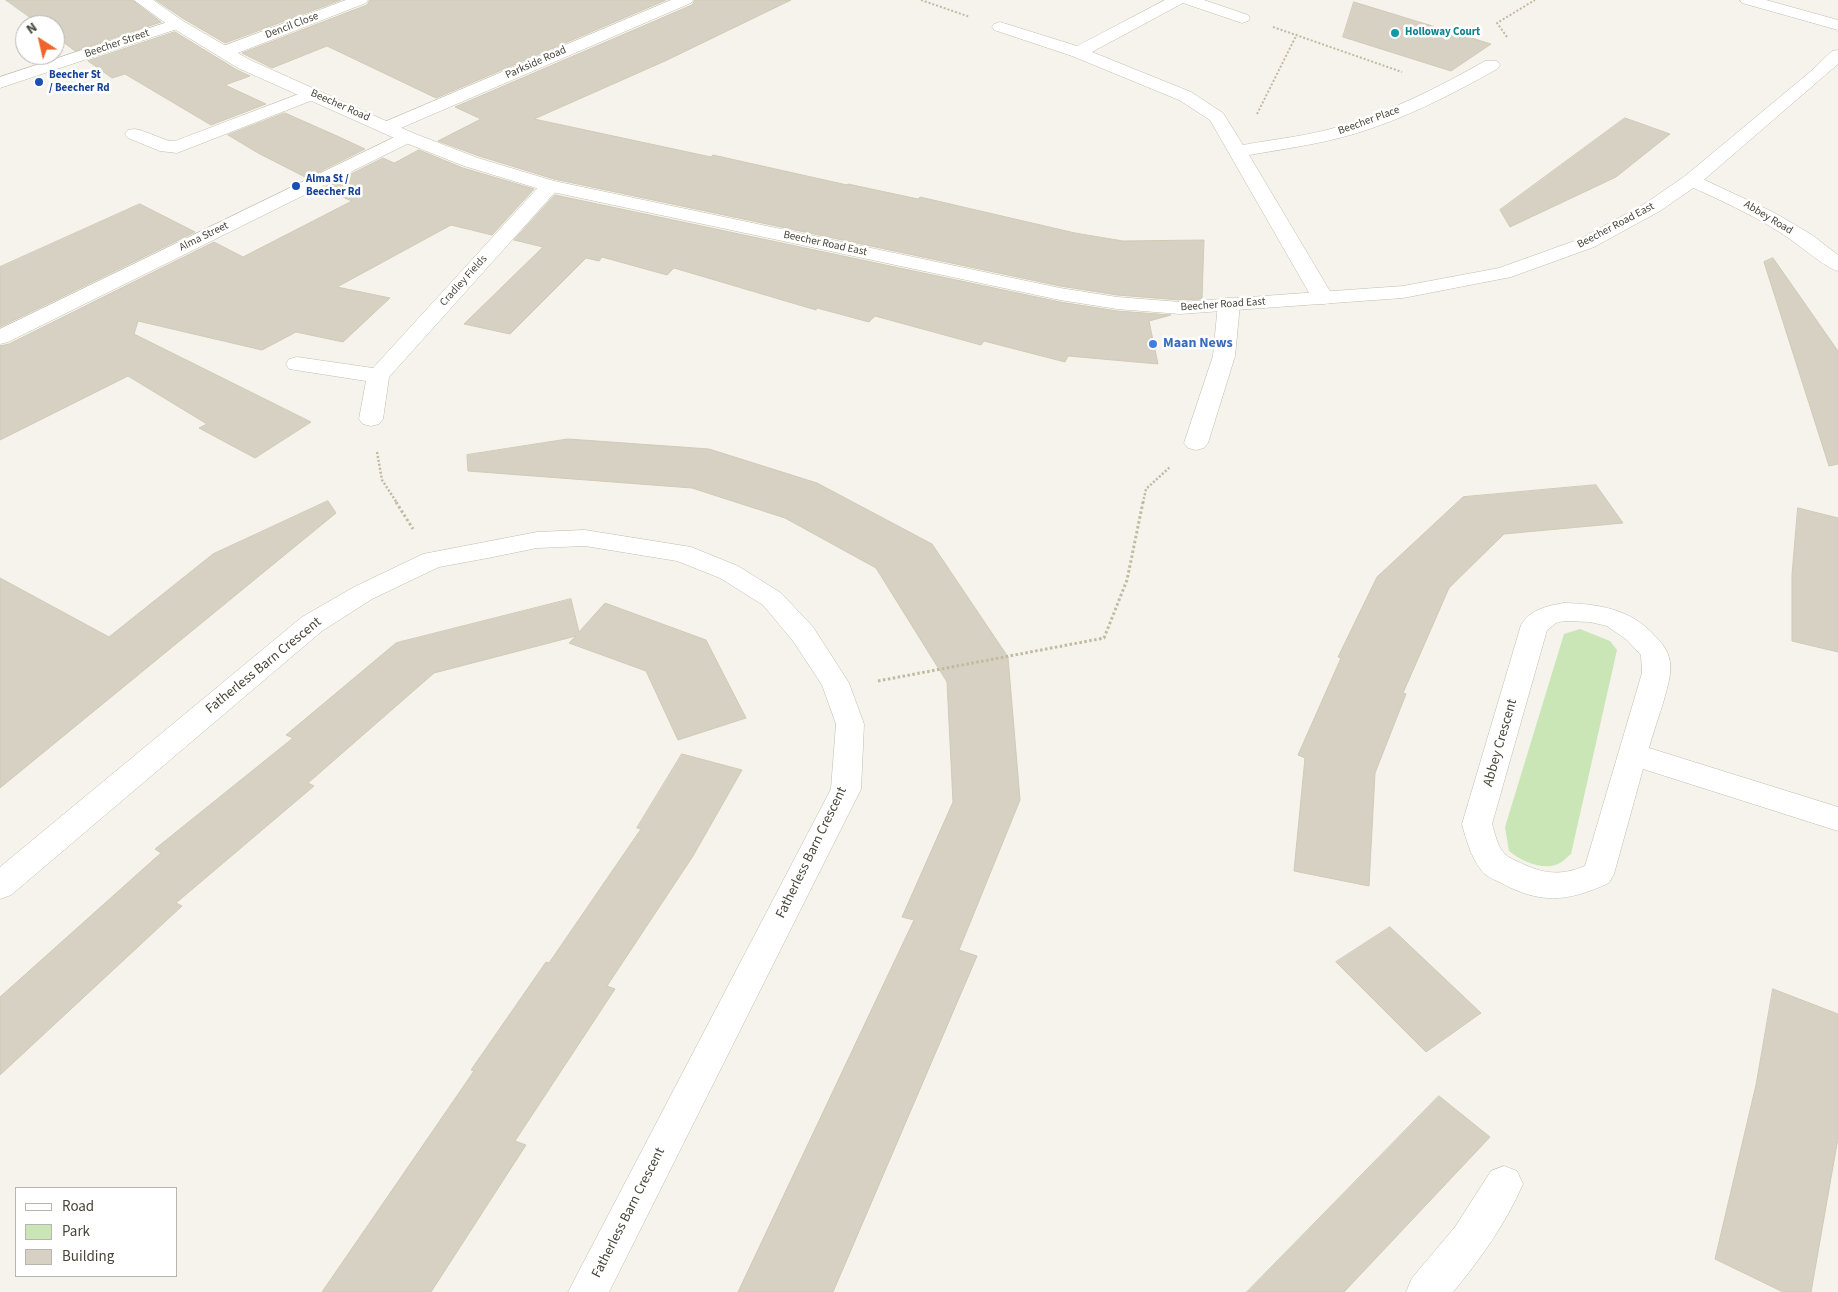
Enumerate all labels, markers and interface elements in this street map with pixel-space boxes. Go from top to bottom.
street label: Dencil Close [263,10,321,42]
north arrow [15,15,65,65]
text: N [22,18,42,39]
place label: Holloway Court [1405,26,1480,40]
street label: Beecher Street [83,27,151,61]
marker: Holloway Court [1389,27,1401,39]
street label: Parkside Road [504,44,568,82]
place label: Beecher St / Beecher Rd [49,69,110,95]
marker: Beecher St / Beecher Rd [33,76,45,88]
street label: Beecher Road [308,87,372,125]
street label: Beecher Place [1336,104,1402,138]
place label: Alma St / Beecher Rd [306,173,361,199]
marker: Alma St / Beecher Rd [290,180,302,192]
street label: Abbey Road [1741,198,1795,238]
street label: Beecher Road East [1575,200,1657,252]
street label: Alma Street [177,219,231,255]
street label: Beecher Road East [782,229,868,259]
street label: Cradley Fields [438,253,490,309]
street label: Beecher Road East [1180,295,1266,315]
place label: Maan News [1163,336,1233,352]
marker: Maan News [1147,338,1159,350]
street label: Fatherless Barn Crescent [203,614,325,718]
street label: Abbey Crescent [1480,697,1522,789]
street label: Fatherless Barn Crescent [773,785,851,921]
street label: Fatherless Barn Crescent [589,1145,669,1281]
legend [15,1187,178,1277]
text: Road [62,1196,94,1217]
text: Park [62,1221,90,1242]
text: Building [62,1246,114,1267]

